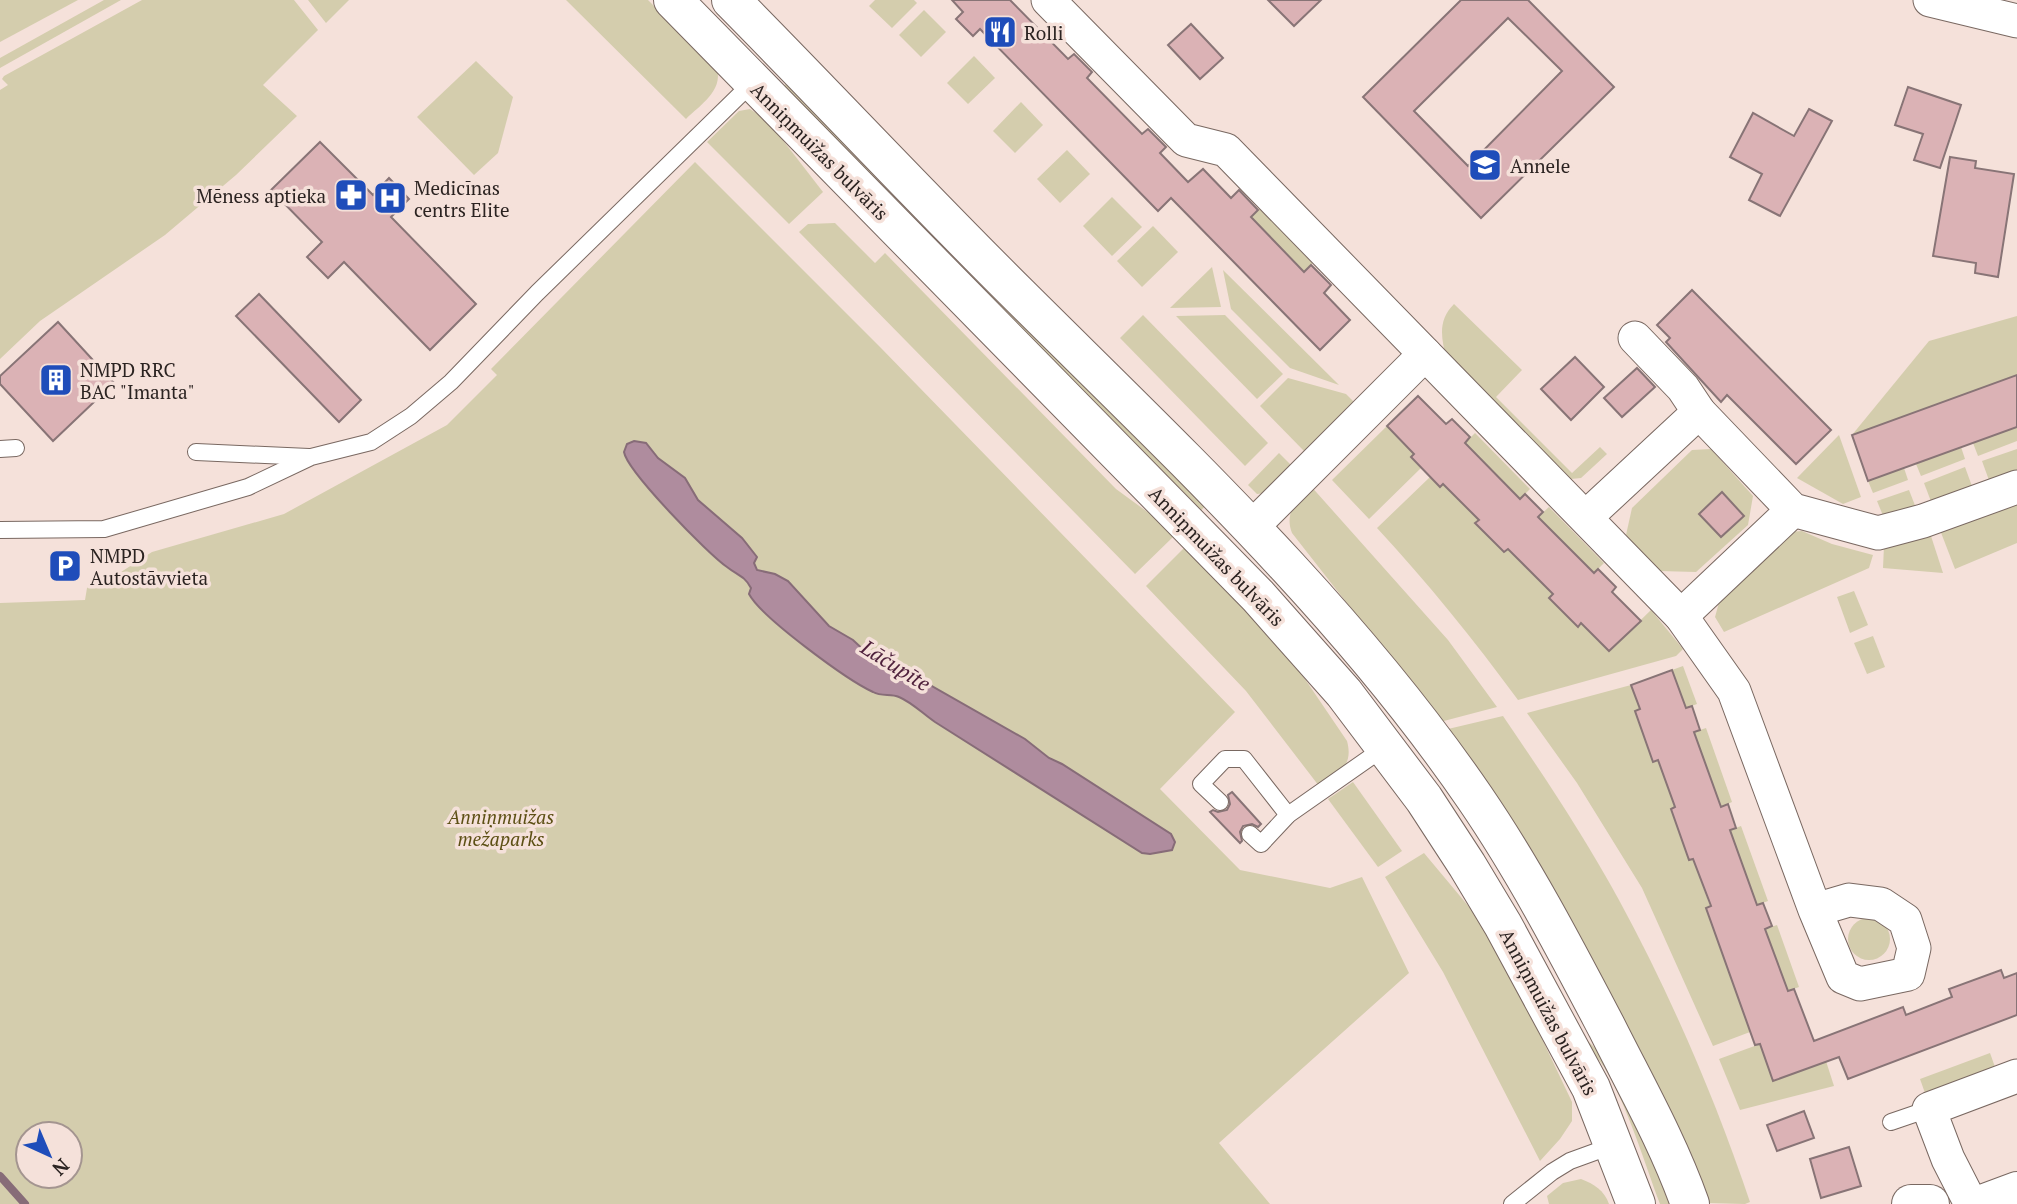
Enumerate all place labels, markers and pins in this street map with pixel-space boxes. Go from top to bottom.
restaurant icon: Rolli [981,13,1019,51]
place label: Rolli [1024,20,1063,45]
school or university icon: Annele [1466,146,1504,184]
place label: Annele [1510,153,1570,178]
place label: Medicīnas centrs Elite [414,175,510,222]
pharmacy icon: Mēness aptieka [332,176,370,214]
hospital icon: Medicīnas centrs Elite [371,179,409,217]
place label: Mēness aptieka [196,183,326,208]
place label: NMPD RRC BAC "Imanta" [80,357,195,404]
building icon: NMPD RRC BAC "Imanta" [37,361,75,399]
place label: NMPD Autostāvvieta [90,543,208,590]
parking icon: NMPD Autostāvvieta [46,547,84,585]

